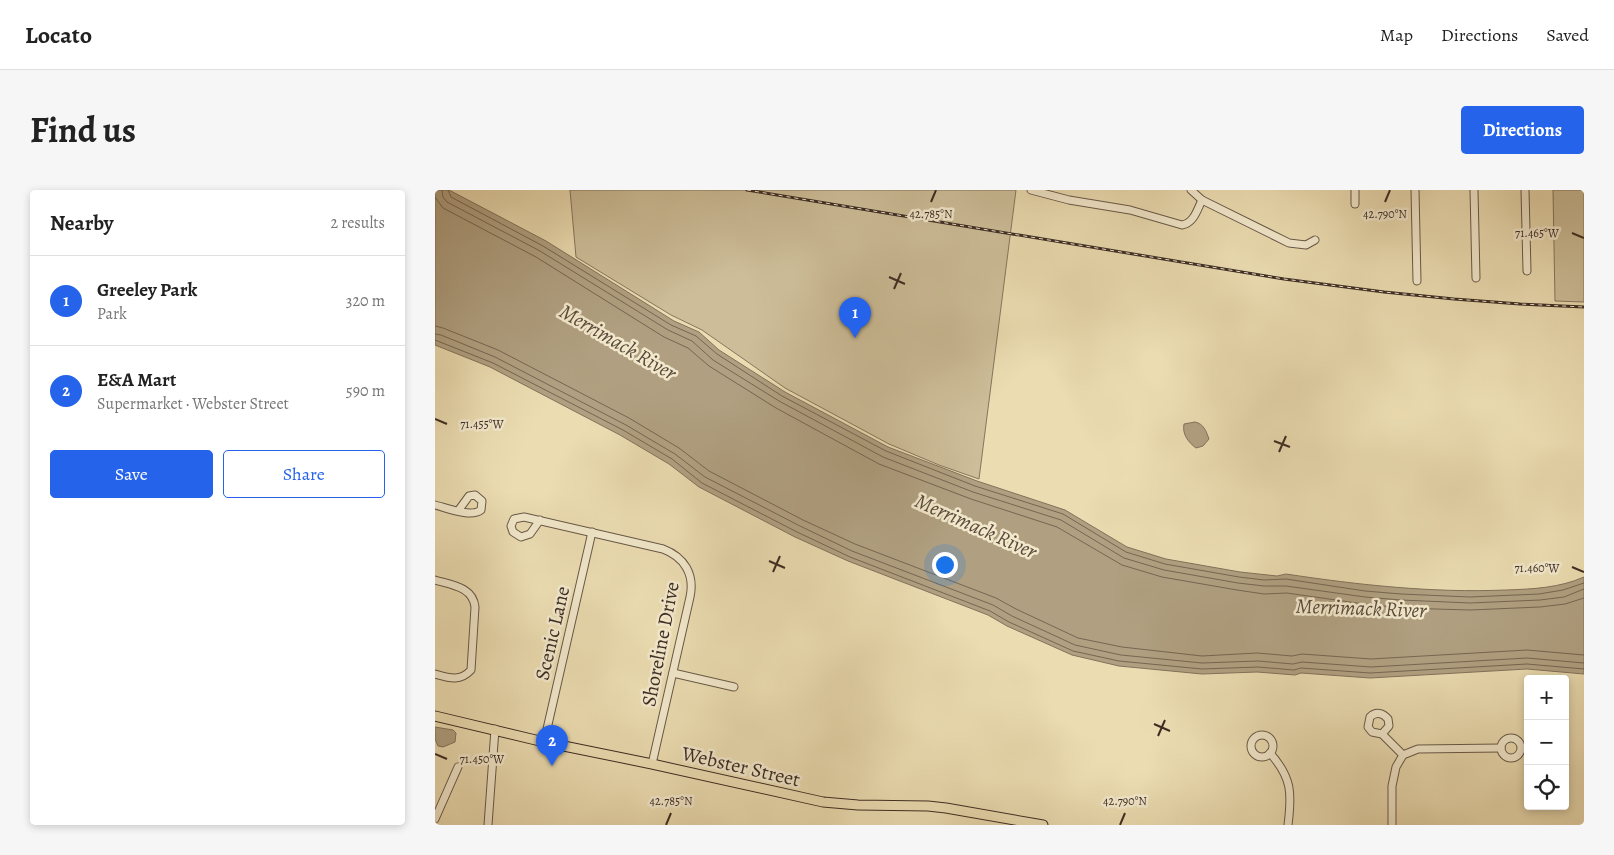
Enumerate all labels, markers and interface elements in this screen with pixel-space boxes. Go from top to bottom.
text: Locato [25,19,92,51]
text: Map [1380,23,1413,47]
text: Directions [1441,23,1518,47]
text: Saved [1546,23,1589,47]
text: Find us [30,106,136,154]
button: Directions [1461,106,1584,154]
text: 42.785°N [909,206,953,222]
text: 42.790°N [1363,206,1407,222]
text: Nearby [50,209,113,237]
text: 2 results [330,212,385,234]
text: 71.465°W [1515,225,1560,241]
text: Greeley Park [97,277,197,303]
text: 1 [63,290,69,312]
text: 320 m [346,290,385,312]
water label: Merrimack River [555,297,682,387]
pin: 1 [839,297,871,338]
text: Park [97,303,127,325]
text: E&A Mart [97,367,176,393]
text: 2 [62,380,70,402]
text: 590 m [346,380,385,402]
text: Supermarket · Webster Street [97,393,289,415]
text: 71.455°W [460,416,504,432]
button: Save [50,450,213,498]
button: Share [223,450,385,498]
water label: Merrimack River [911,487,1042,566]
your location [932,552,958,578]
text: 71.460°W [1515,560,1560,576]
street label: Shoreline Drive [635,579,686,709]
street label: Scenic Lane [529,583,576,683]
water label: Merrimack River [1295,592,1427,624]
map controls [1524,675,1569,810]
button: + [1524,675,1569,720]
button: − [1524,720,1569,765]
pin: 2 [536,725,568,766]
street label: Webster Street [678,740,803,793]
text: 71.450°W [460,751,505,767]
button: locate [1524,765,1569,810]
text: 42.785°N [649,793,693,809]
text: 42.790°N [1103,793,1147,809]

